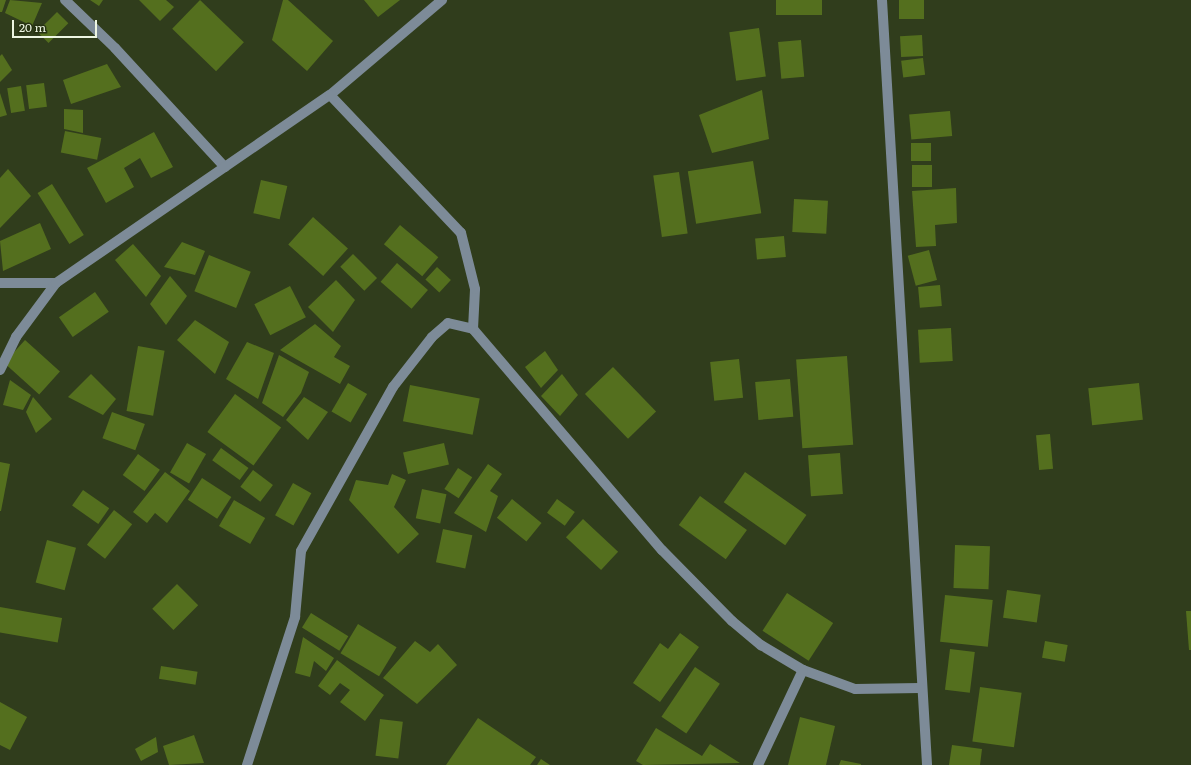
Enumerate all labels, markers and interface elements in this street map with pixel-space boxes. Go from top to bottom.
scale bar [14,12,99,38]
text: 20 m [19,18,46,36]

